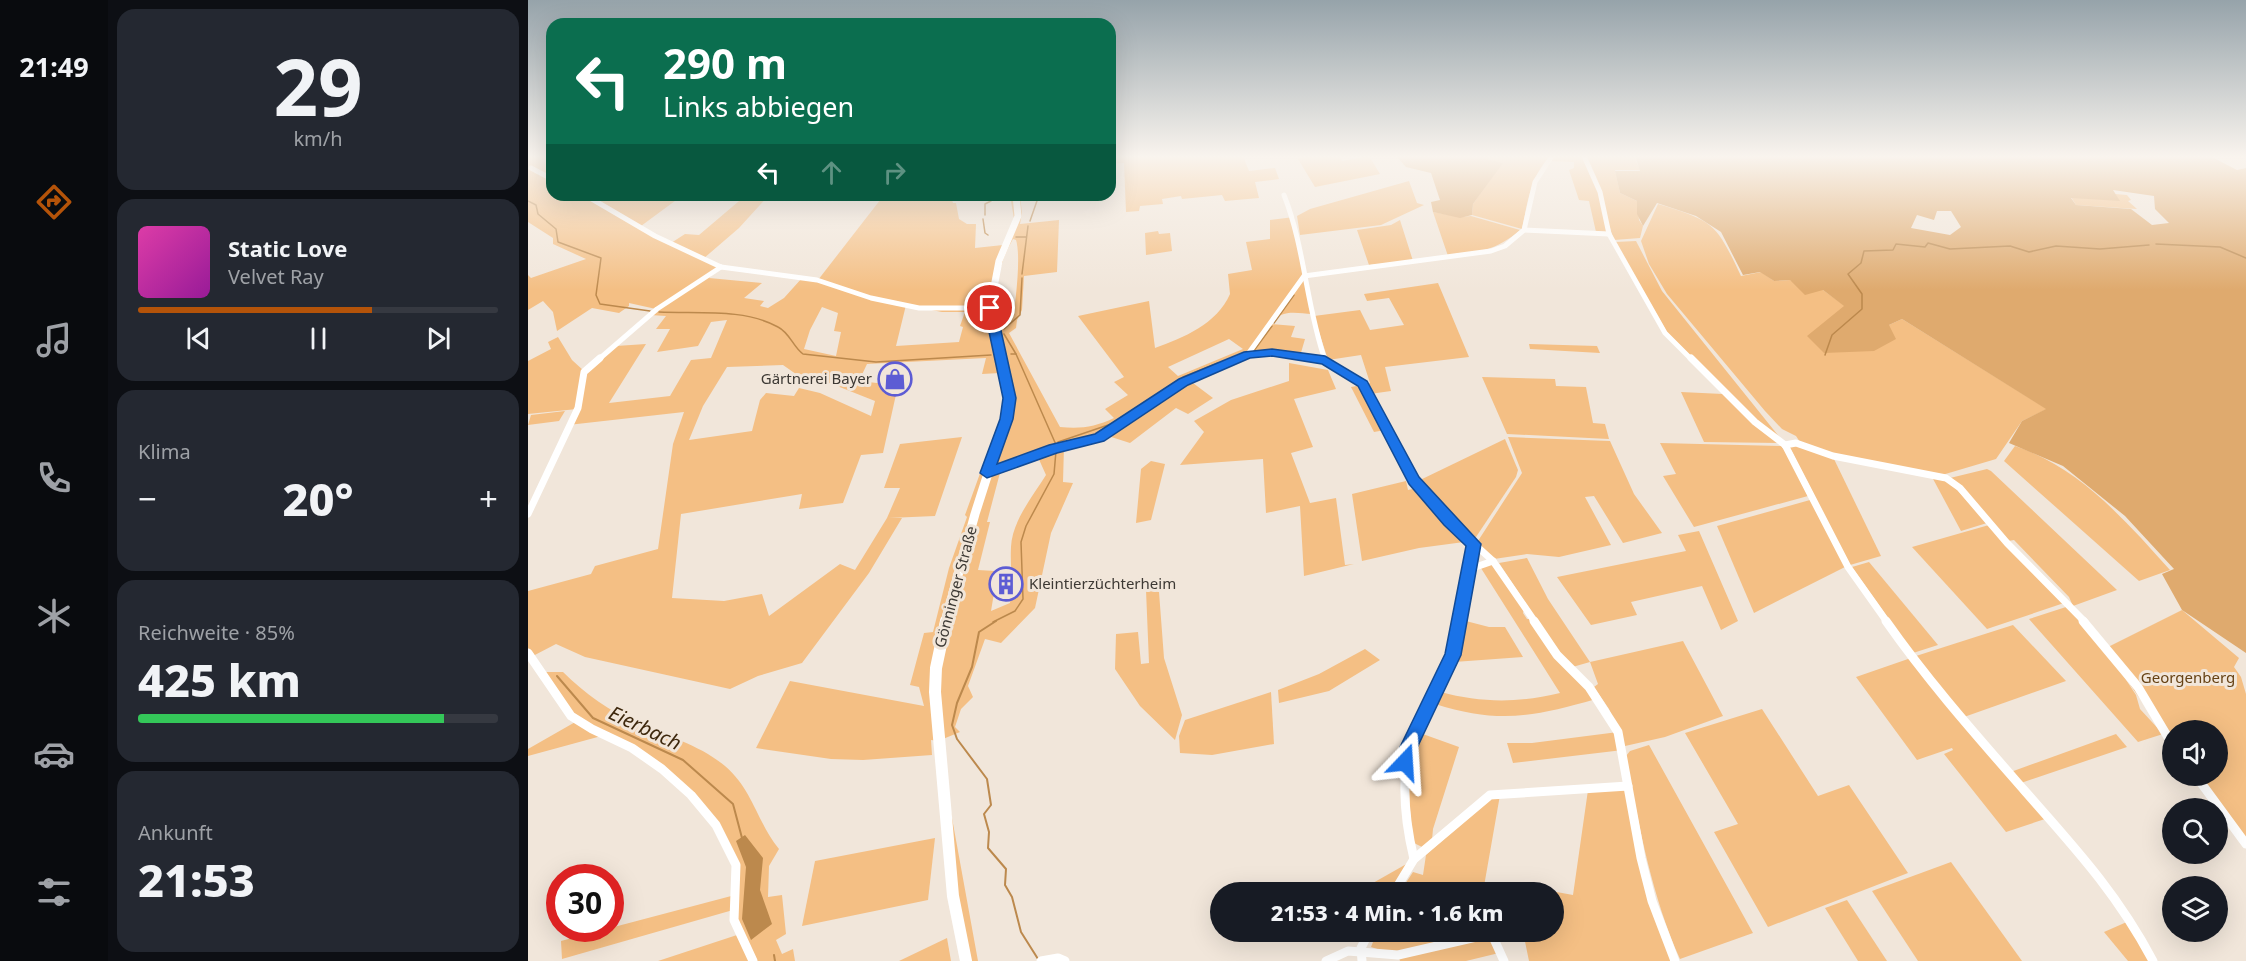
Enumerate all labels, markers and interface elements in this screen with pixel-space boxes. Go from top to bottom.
text: 29 [273,33,363,139]
text: 290 m [663,34,787,91]
icon: left [564,42,642,120]
text: 21:49 [19,48,89,85]
text: Links abbiegen [663,88,854,125]
text: km/h [293,125,343,152]
icon: left [752,156,785,189]
icon: ahead [815,156,848,189]
icon: right [878,156,911,189]
icon: directions [33,181,75,223]
text: Static Love [228,233,347,263]
text: Velvet Ray [228,263,324,290]
pin [964,282,1015,333]
icon: arrive [973,291,1006,324]
icon: music [33,319,75,361]
icon: previous [182,322,215,355]
icon: pause [302,322,335,355]
icon: next [422,322,455,355]
shop icon: Gärtnerei Bayer [877,361,913,397]
place label: Gärtnerei Bayer [761,368,872,388]
text: Klima [138,438,191,465]
icon: phone [33,457,75,499]
text: 20° [282,468,354,529]
text: − [138,476,157,521]
text: + [479,476,498,521]
street label: Gönninger Straße [929,524,981,650]
building icon: Kleintierzüchterheim [988,566,1024,602]
place label: Kleintierzüchterheim [1029,573,1176,593]
icon: climate [33,595,75,637]
text: Reichweite · 85% [138,619,295,646]
text: 425 km [138,649,301,710]
park label: Georgenberg [2141,667,2235,687]
water label: Eierbach [605,699,686,756]
map controls [2162,720,2228,942]
button: sound [2162,720,2228,786]
position arrow [1373,730,1437,794]
icon: car [33,733,75,775]
button: search [2162,798,2228,864]
text: Ankunft [138,819,213,846]
text: 21:53 [138,849,255,910]
speed limit sign: 30 [546,864,624,942]
icon: filters [33,871,75,913]
button: layers [2162,876,2228,942]
text: 21:53 · 4 Min. · 1.6 km [1271,897,1503,927]

